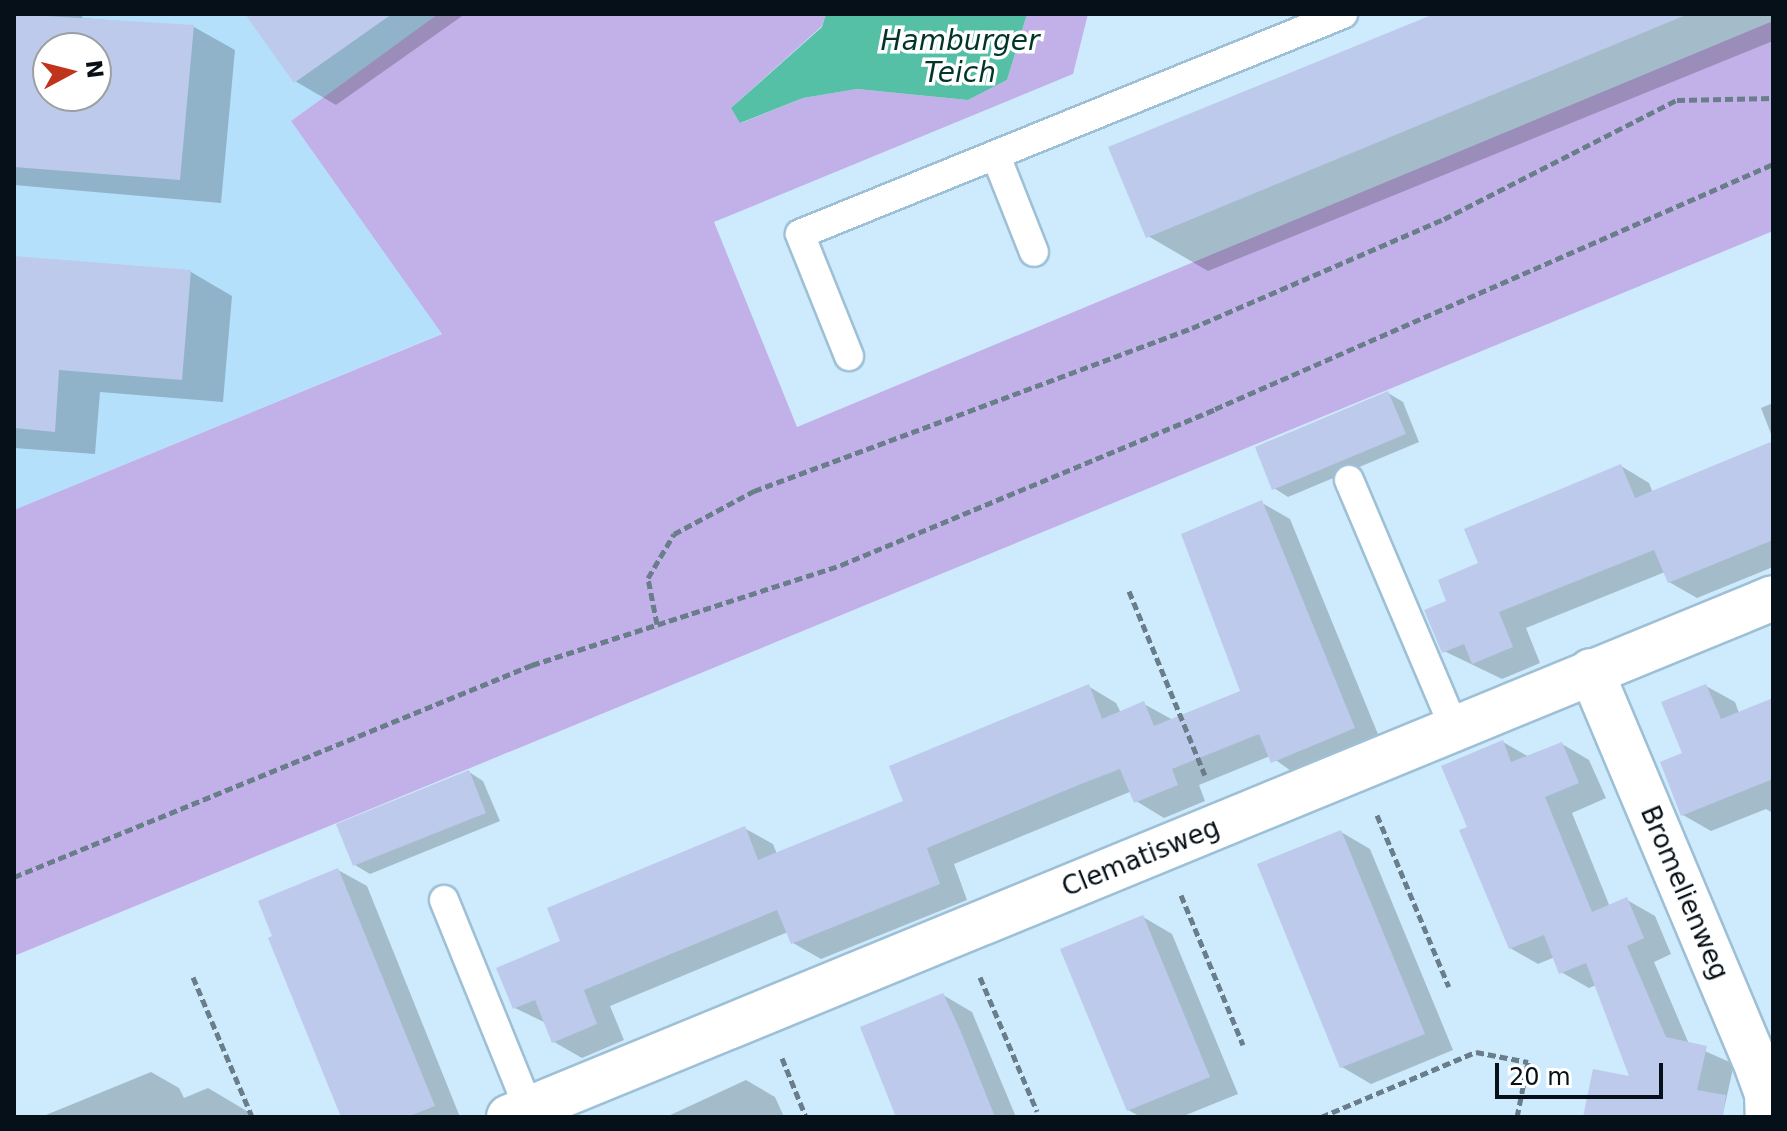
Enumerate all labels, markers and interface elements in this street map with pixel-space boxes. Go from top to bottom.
water label: Hamburger Teich [880,24,1040,90]
north arrow [32,32,112,112]
text: N [81,59,108,80]
street label: Bromelienweg [1633,801,1735,985]
street label: Clematisweg [1058,812,1224,904]
scale bar [1499,1047,1667,1097]
text: 20 m [1509,1063,1571,1091]

